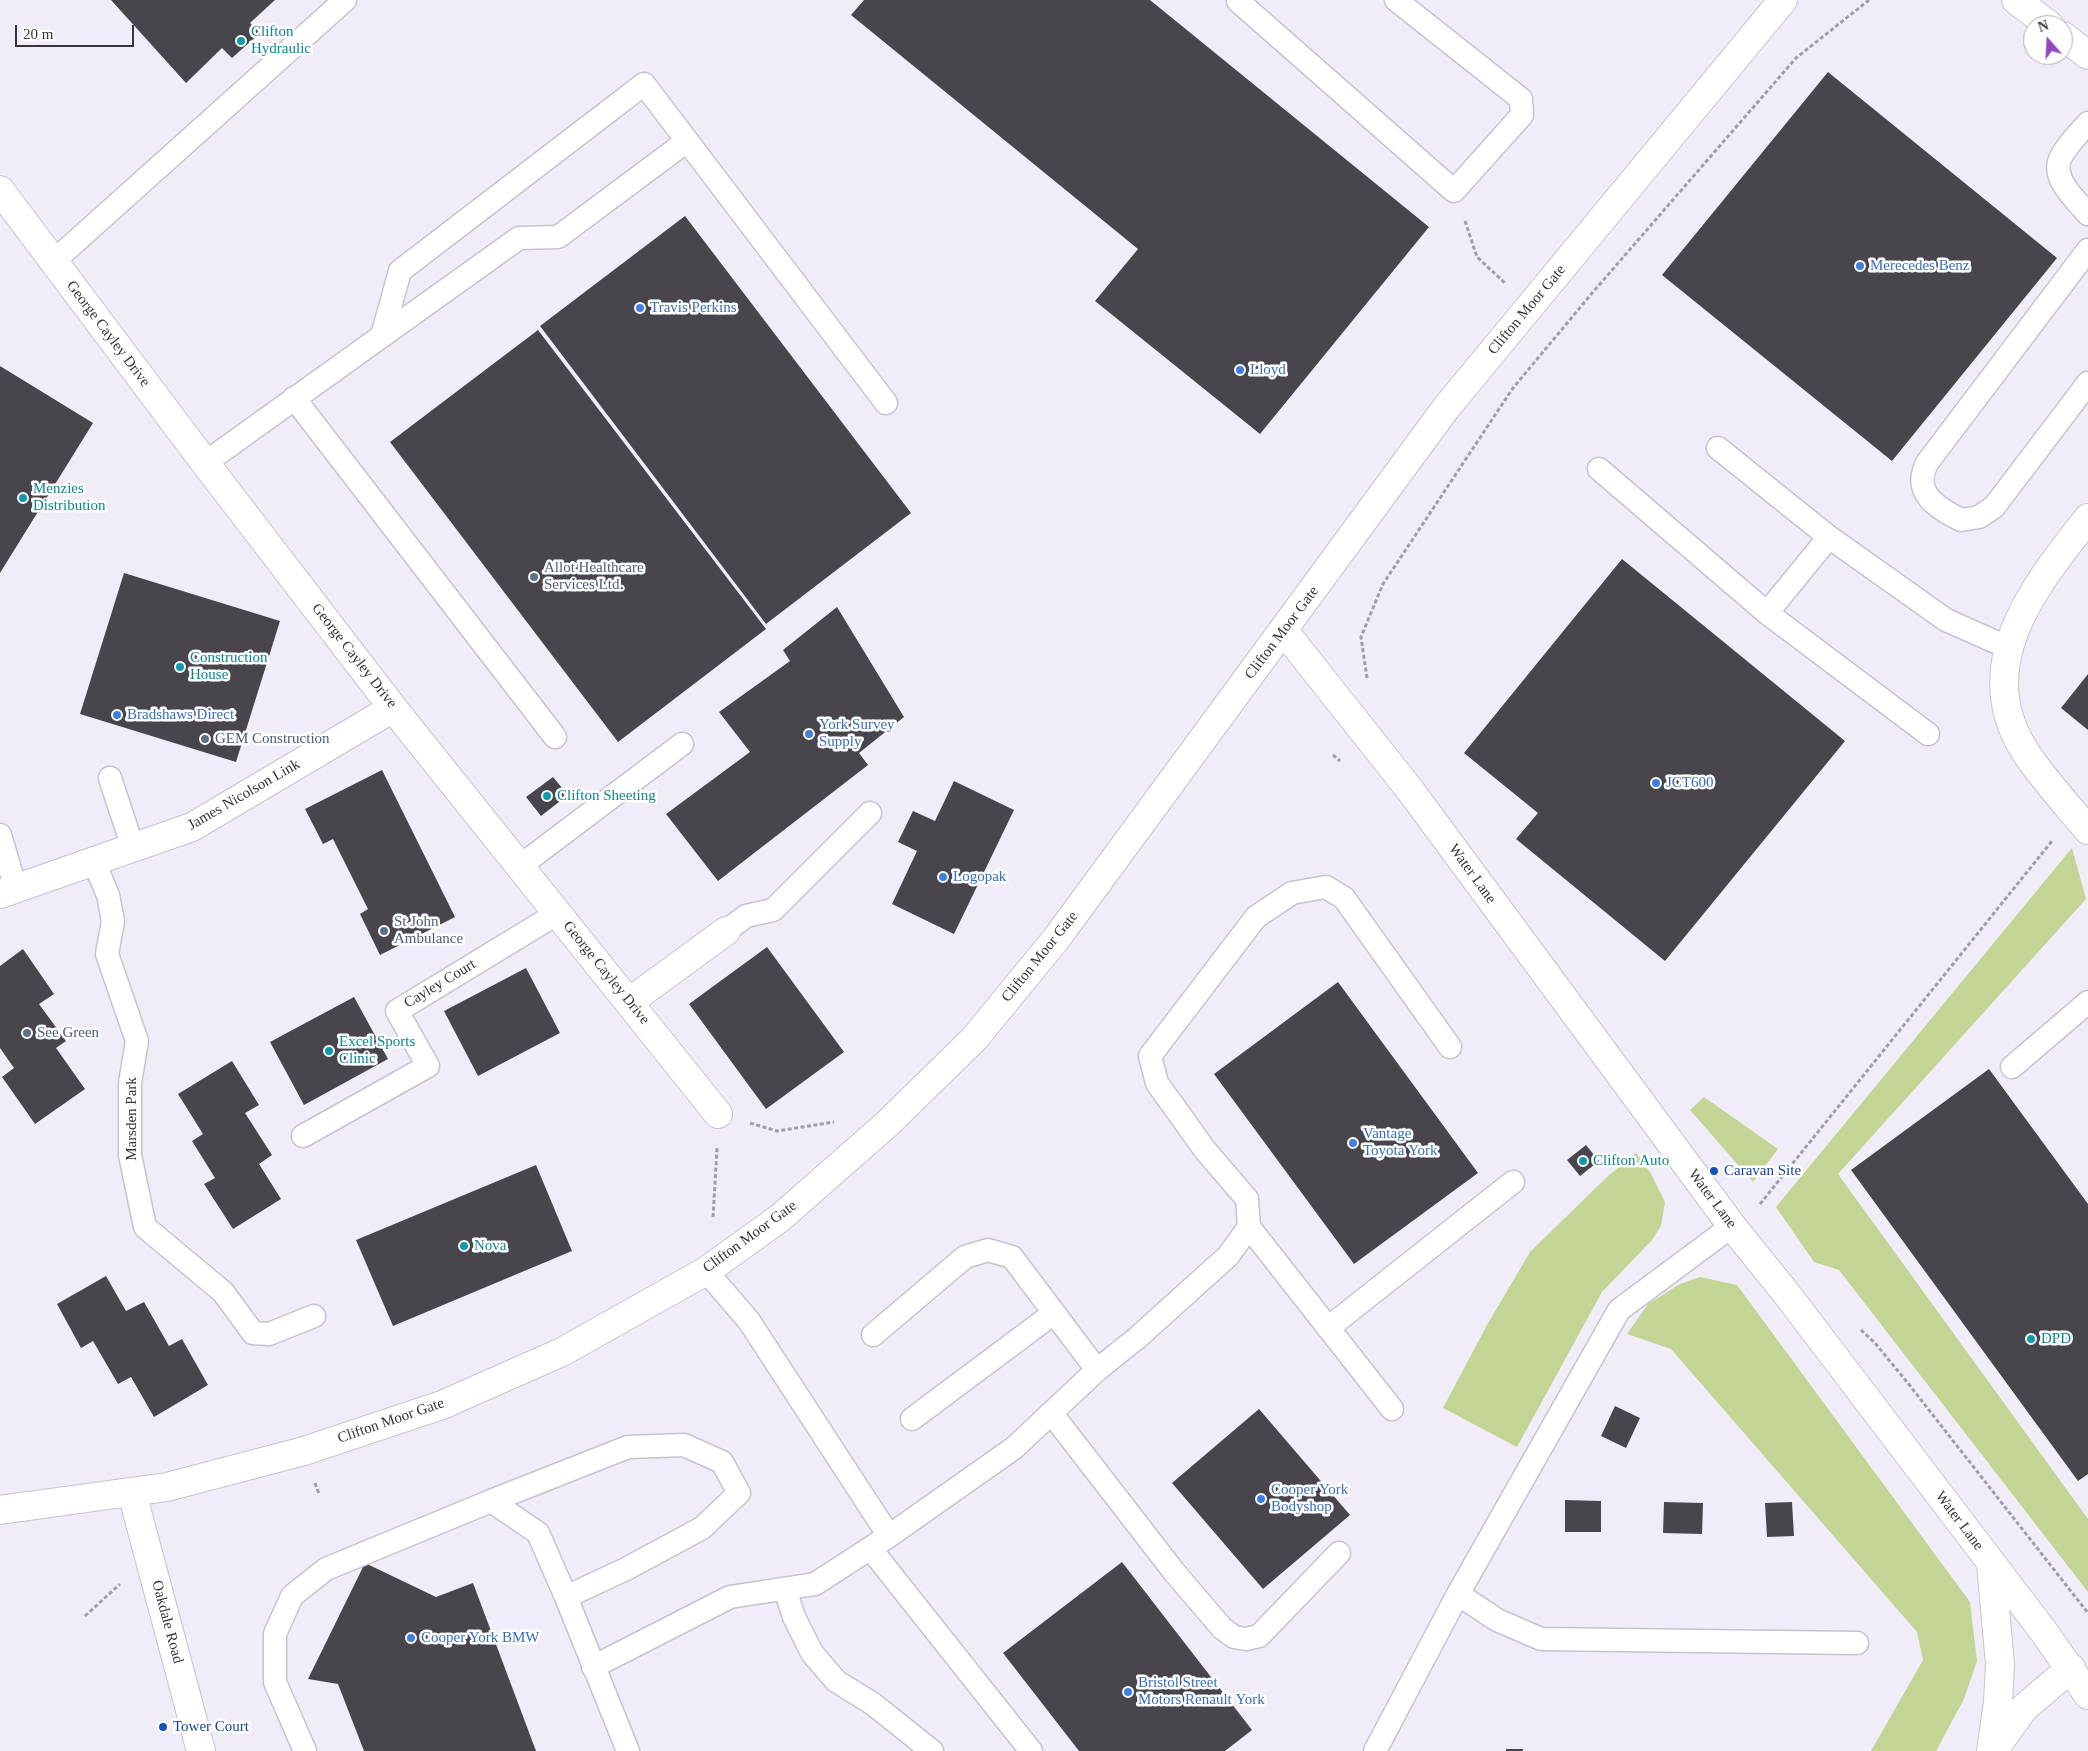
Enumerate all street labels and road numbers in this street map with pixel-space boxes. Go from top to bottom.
street label: Clifton Moor Gate [1484,261,1570,359]
street label: George Cayley Drive [62,277,154,391]
street label: Clifton Moor Gate [1241,583,1323,683]
street label: George Cayley Drive [308,600,400,712]
street label: James Nicolson Link [185,756,303,834]
street label: Water Lane [1444,841,1500,907]
street label: Clifton Moor Gate [998,908,1082,1006]
street label: George Cayley Drive [559,918,653,1028]
street label: Cayley Court [401,956,479,1012]
street label: Marsden Park [123,1077,141,1161]
street label: Water Lane [1684,1166,1740,1232]
street label: Clifton Moor Gate [700,1197,800,1277]
street label: Clifton Moor Gate [335,1394,447,1448]
street label: Water Lane [1931,1488,1987,1554]
street label: Oakdale Road [147,1578,187,1666]

